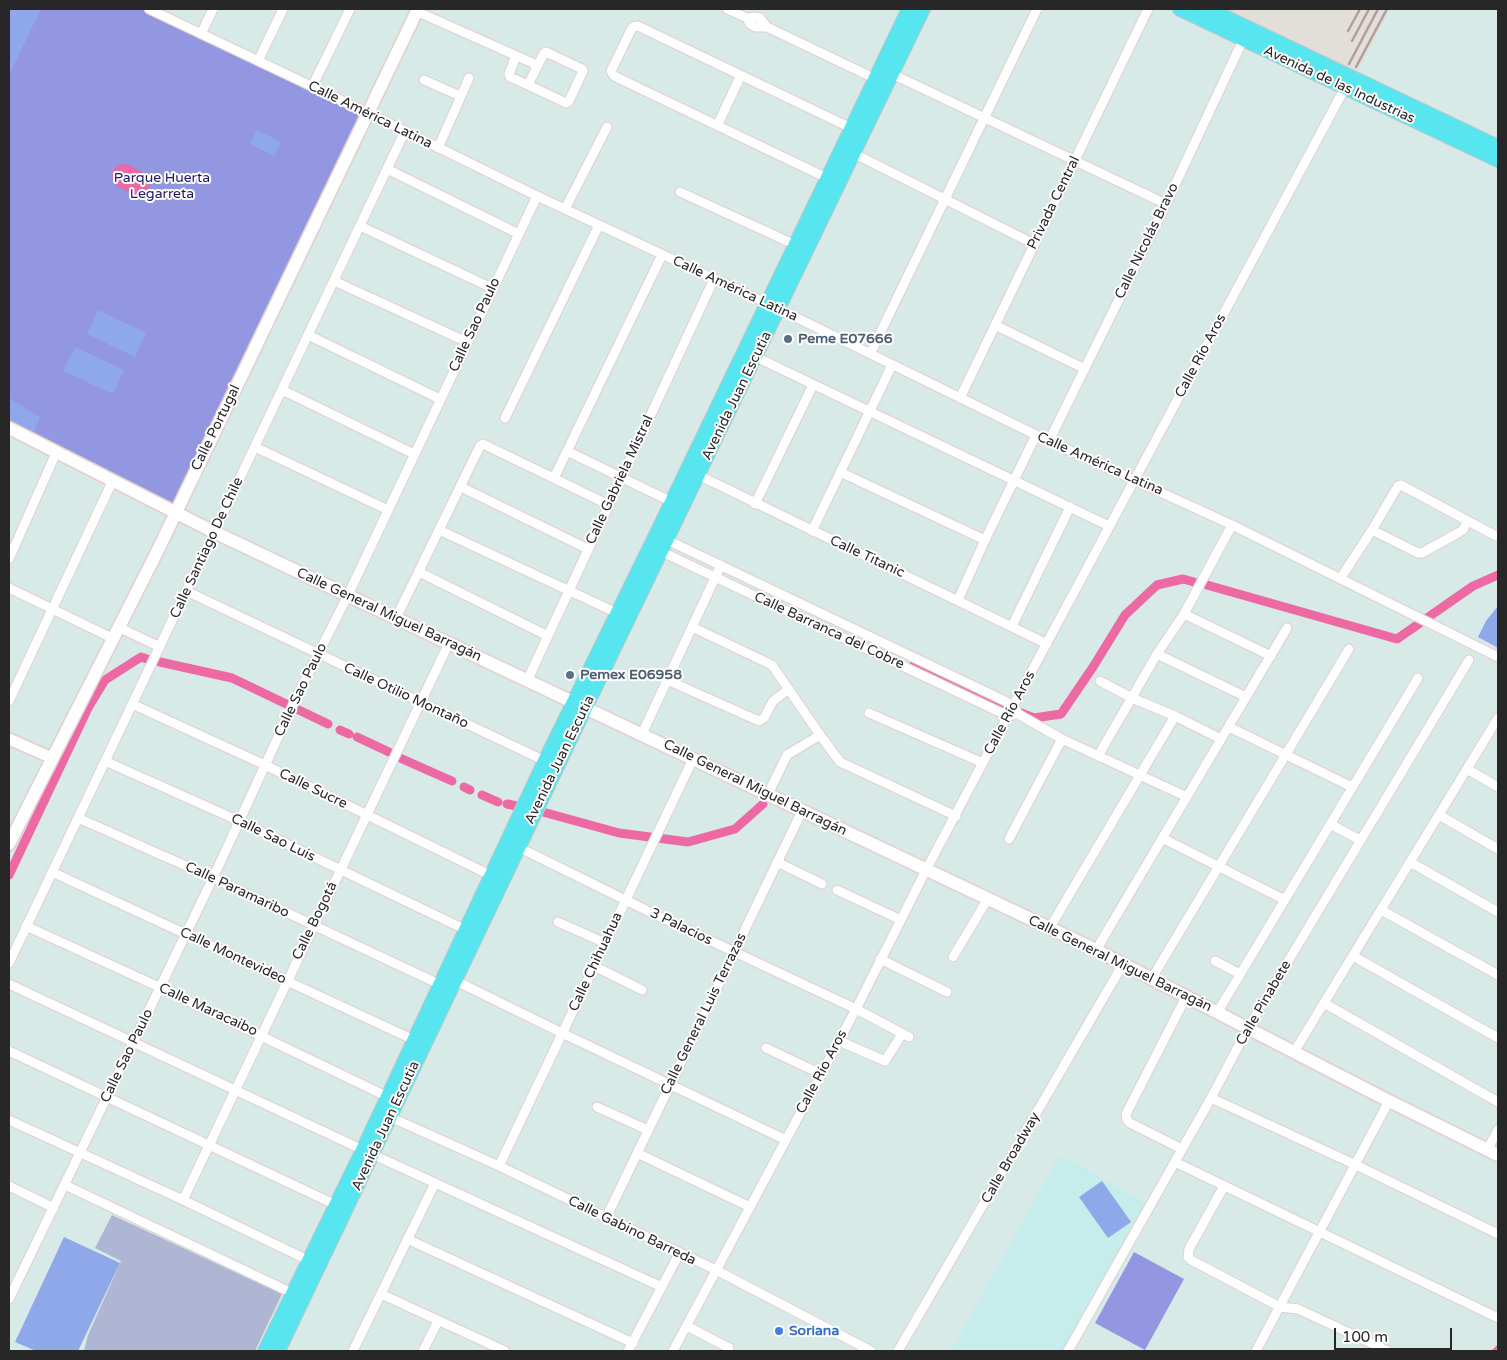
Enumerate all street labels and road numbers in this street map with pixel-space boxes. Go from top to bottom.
street label: Avenida de las Industrias [1261,43,1417,127]
street label: Calle América Latina [305,78,435,152]
street label: Privada Central [1024,154,1084,252]
street label: Calle Nicolás Bravo [1112,180,1182,302]
street label: Calle América Latina [670,253,800,325]
street label: Calle Sao Paulo [446,275,504,375]
street label: Calle Río Aros [1172,311,1230,401]
street label: Avenida Juan Escutia [699,329,775,463]
street label: Calle Portugal [188,382,244,474]
street label: Calle Gabriela Mistral [583,413,657,547]
street label: Calle América Latina [1034,429,1166,499]
street label: Calle Santiago De Chile [167,475,247,621]
street label: Calle Titanic [827,532,907,582]
street label: Calle General Miguel Barragán [294,565,484,665]
street label: Calle Barranca del Cobre [751,589,907,673]
street label: Calle Sao Paulo [271,640,331,740]
street label: Calle Otilio Montaño [341,660,471,732]
street label: Calle Río Aros [981,668,1039,758]
street label: Avenida Juan Escutia [522,693,598,827]
street label: Calle General Miguel Barragán [660,736,850,840]
street label: Calle Sucre [276,765,350,813]
street label: Calle Sao Luis [228,810,318,866]
street label: Calle Paramaribo [182,858,292,922]
street label: Calle Bogotá [289,879,341,963]
street label: 3 Palacios [647,905,715,949]
street label: Calle Chihuahua [566,910,626,1014]
street label: Calle General Miguel Barragán [1025,912,1215,1016]
street label: Calle Montevideo [177,924,289,988]
street label: Calle General Luis Terrazas [658,931,750,1097]
street label: Calle Pinabete [1233,958,1295,1048]
street label: Calle Maracaibo [156,980,260,1040]
street label: Calle Sao Paulo [97,1006,157,1106]
street label: Calle Río Aros [793,1027,851,1117]
street label: Avenida Juan Escutia [349,1059,423,1193]
street label: Calle Broadway [978,1109,1044,1207]
street label: Calle Gabino Barreda [565,1193,699,1269]

